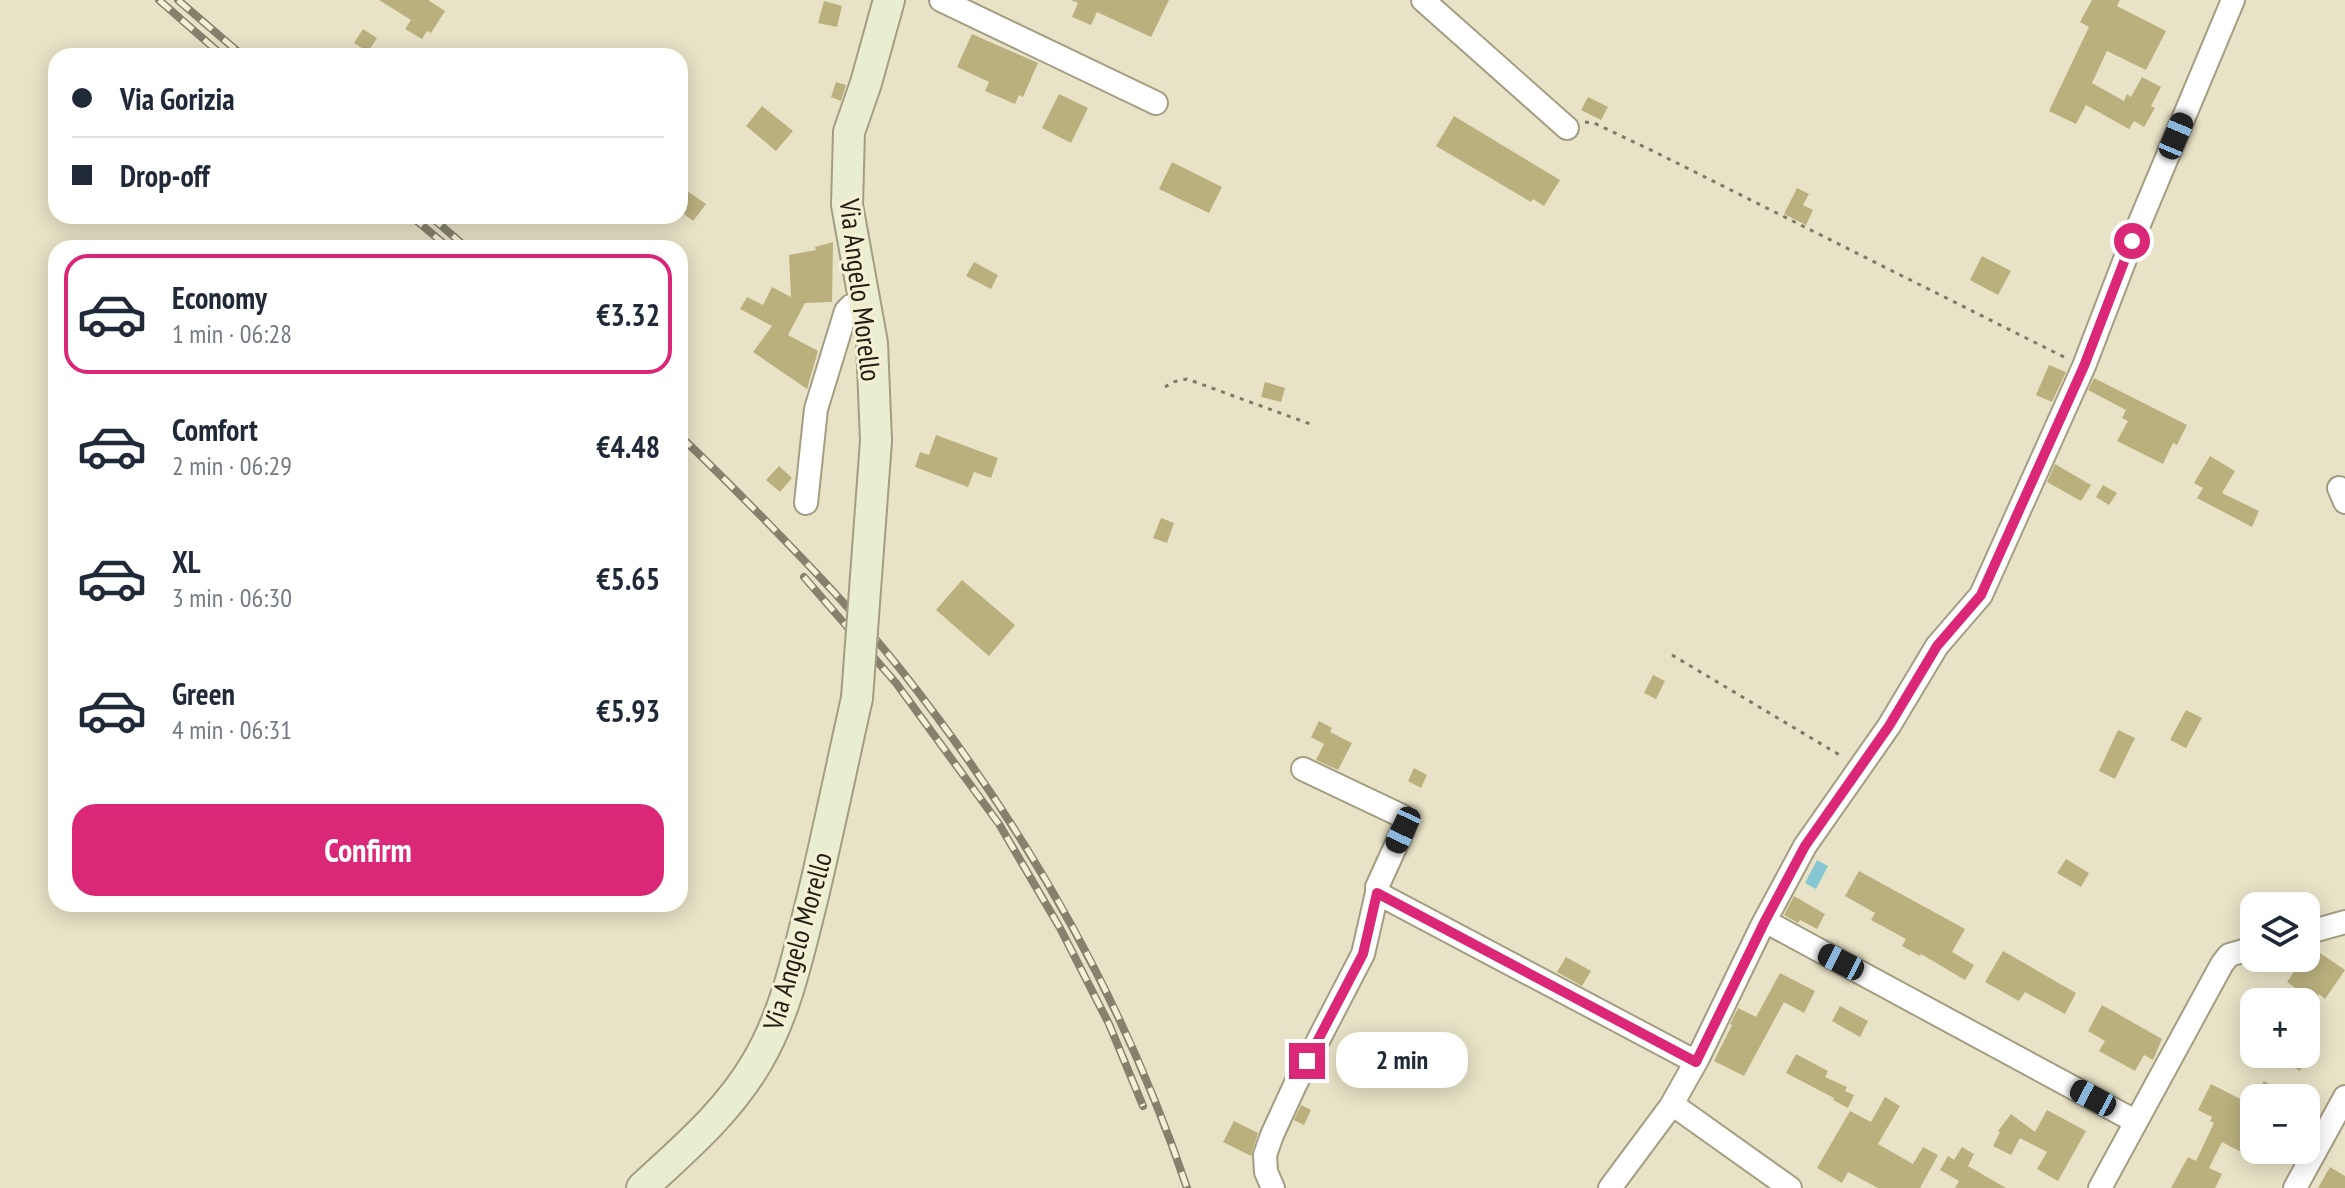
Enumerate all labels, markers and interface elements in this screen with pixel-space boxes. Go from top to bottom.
text: Via Gorizia [120,79,235,118]
car [2156,109,2196,163]
text: Drop-off [120,156,210,195]
street label: Via Angelo Morello [831,196,891,383]
route start [2114,223,2150,259]
icon: car [76,278,148,350]
text: Economy [172,278,267,317]
text: €3.32 [596,295,660,334]
text: 1 min · 06:28 [172,317,292,350]
icon: car [76,410,148,482]
text: Comfort [172,410,258,449]
text: €4.48 [596,427,660,466]
text: 2 min · 06:29 [172,449,292,482]
icon: car [76,542,148,614]
text: XL [172,542,201,581]
text: €5.65 [596,559,660,598]
text: 3 min · 06:30 [172,581,292,614]
icon: car [76,674,148,746]
text: Green [172,674,235,713]
text: €5.93 [596,691,660,730]
text: 4 min · 06:31 [172,713,292,746]
car [1382,803,1424,857]
button: Confirm [72,804,664,896]
street label: Via Angelo Morello [754,848,840,1035]
map controls [2240,892,2320,1164]
button: layers [2240,892,2320,972]
car [1814,940,1868,984]
button: + [2240,988,2320,1068]
callout: 2 min [1335,1033,1467,1089]
route end [1289,1043,1325,1079]
text: 2 min [1376,1043,1428,1076]
car [2066,1076,2120,1120]
button: − [2240,1084,2320,1164]

